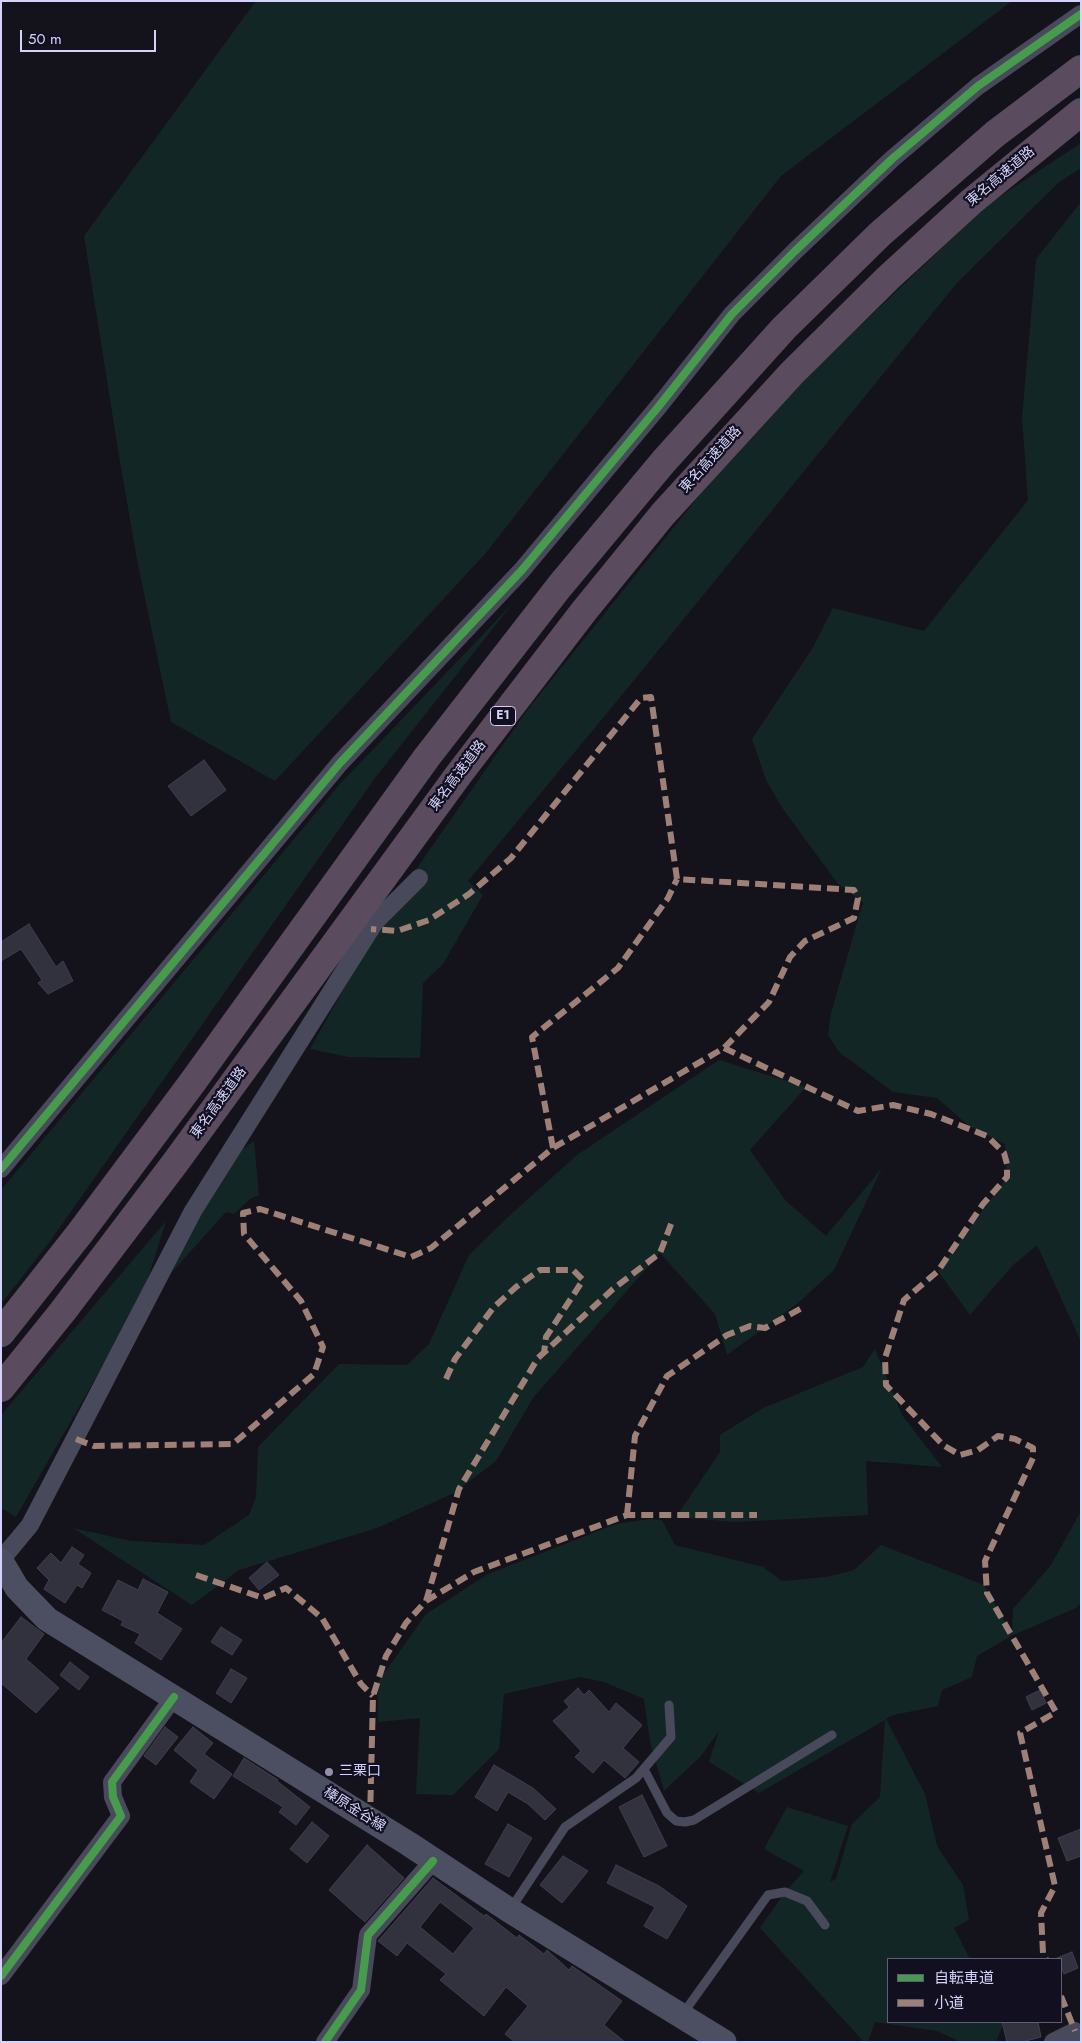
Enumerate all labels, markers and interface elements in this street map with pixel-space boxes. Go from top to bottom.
scale bar [22,20,159,52]
text: 50 m [28,28,62,50]
street label: 東名高速道路 [963,144,1039,210]
street label: 東名高速道路 [677,423,745,497]
road number: E1 [490,706,516,726]
street label: 東名高速道路 [426,737,490,815]
street label: 東名高速道路 [188,1064,250,1142]
place label: 三栗口 [339,1764,381,1780]
marker: 三栗口 [323,1766,335,1778]
street label: 榛原金谷線 [320,1784,388,1836]
legend [887,1958,1062,2023]
text: 自転車道 [934,1967,994,1989]
text: 小道 [934,1992,964,2014]

